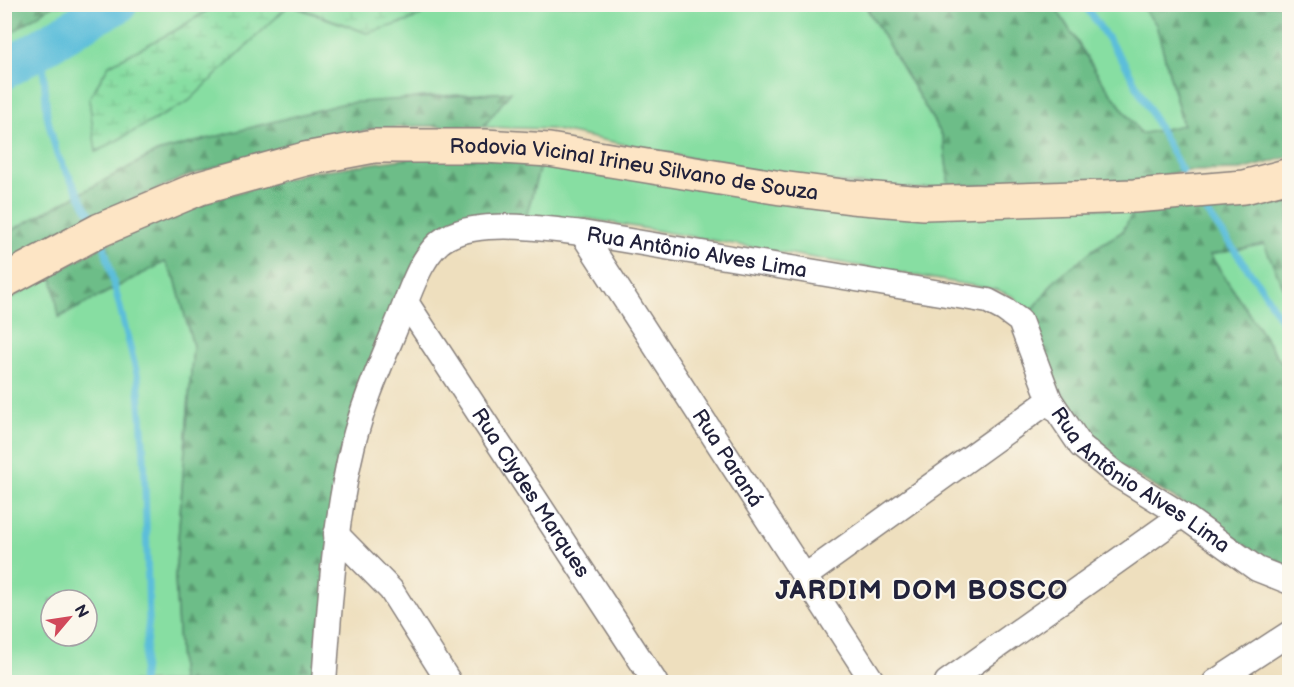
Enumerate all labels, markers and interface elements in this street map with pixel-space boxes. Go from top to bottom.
street label: Rodovia Vicinal Irineu Silvano de Souza [450,134,820,205]
street label: Rua Antônio Alves Lima [585,221,809,283]
street label: Rua Antônio Alves Lima [1046,402,1235,558]
street label: Rua Clydes Marques [466,403,596,582]
street label: Rua Paraná [687,404,769,511]
district label: JARDIM DOM BOSCO [775,575,1069,607]
north arrow [39,588,99,648]
text: N [70,602,92,621]

